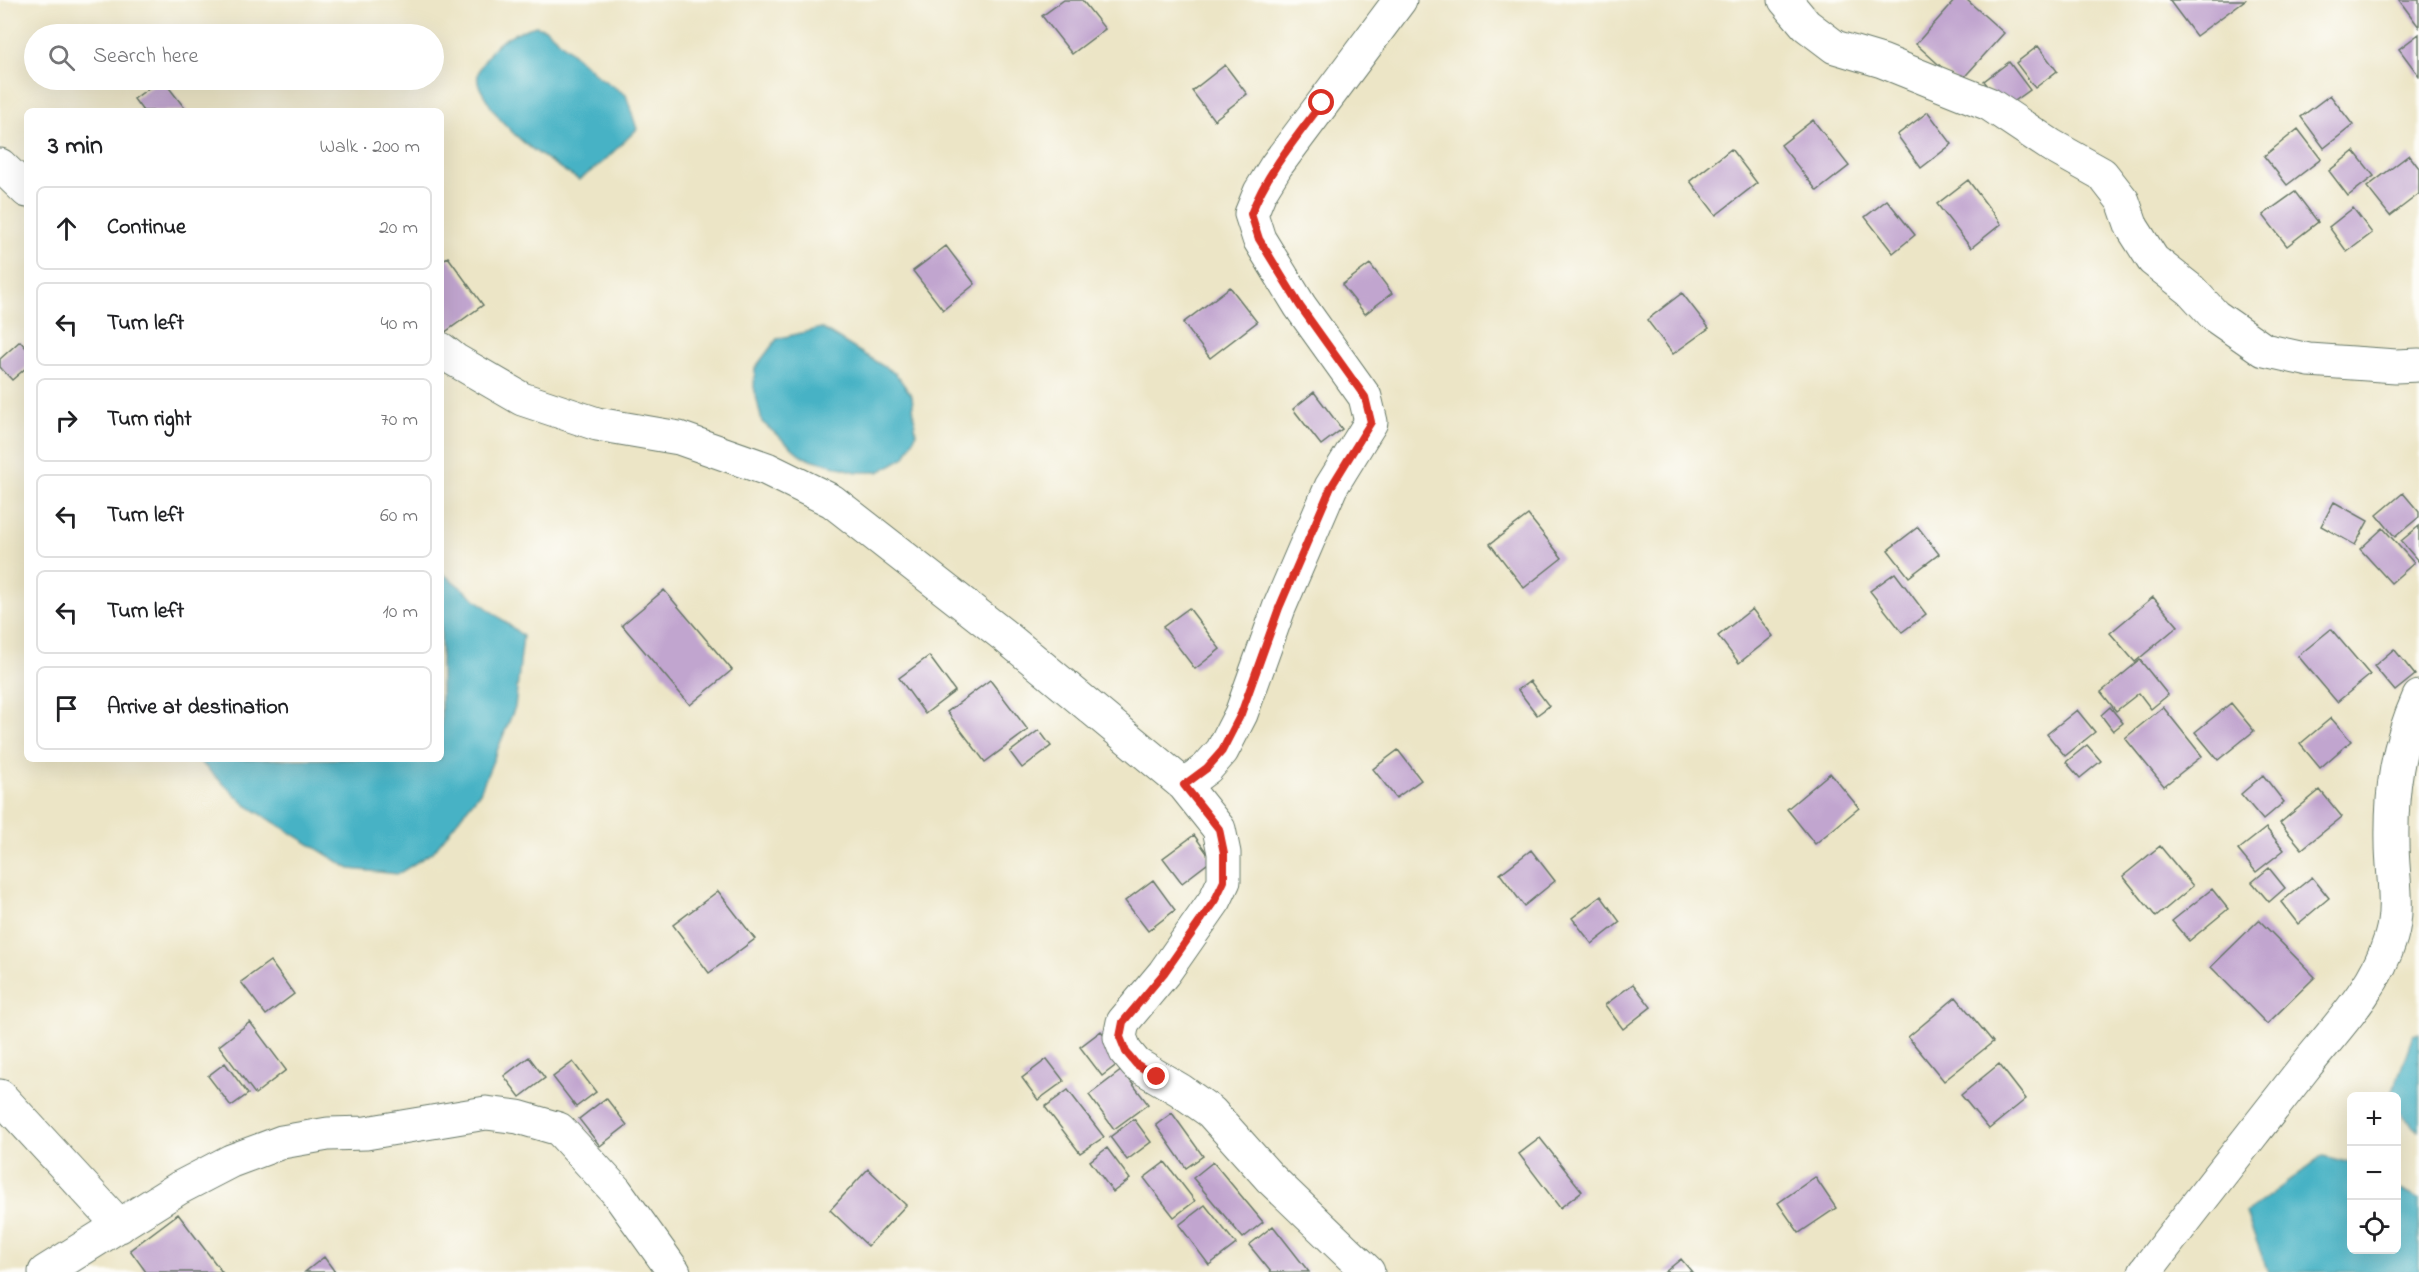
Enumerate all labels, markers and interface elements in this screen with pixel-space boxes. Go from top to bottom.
search box [24,24,444,90]
icon: search [45,41,78,74]
text: Search here [93,41,198,73]
route start [1308,89,1334,115]
text: 3 min [48,128,103,166]
text: Walk · 200 m [320,133,420,162]
icon: ahead [50,212,83,245]
text: Continue [107,212,186,244]
text: 20 m [379,214,418,243]
icon: left [50,308,83,341]
text: Turn left [107,308,184,340]
text: 40 m [381,310,418,339]
icon: right [50,404,83,437]
text: Turn right [107,404,192,436]
text: 70 m [381,406,418,435]
icon: left [50,500,83,533]
text: Turn left [107,500,184,532]
text: 60 m [380,502,418,531]
icon: left [50,596,83,629]
text: Turn left [107,596,184,628]
text: 10 m [382,598,418,627]
icon: arrive [50,692,83,725]
text: Arrive at destination [107,692,289,724]
route end [1143,1063,1169,1089]
map controls [2347,1092,2401,1254]
button: + [2347,1092,2401,1146]
button: − [2347,1146,2401,1200]
button: locate [2347,1200,2401,1254]

